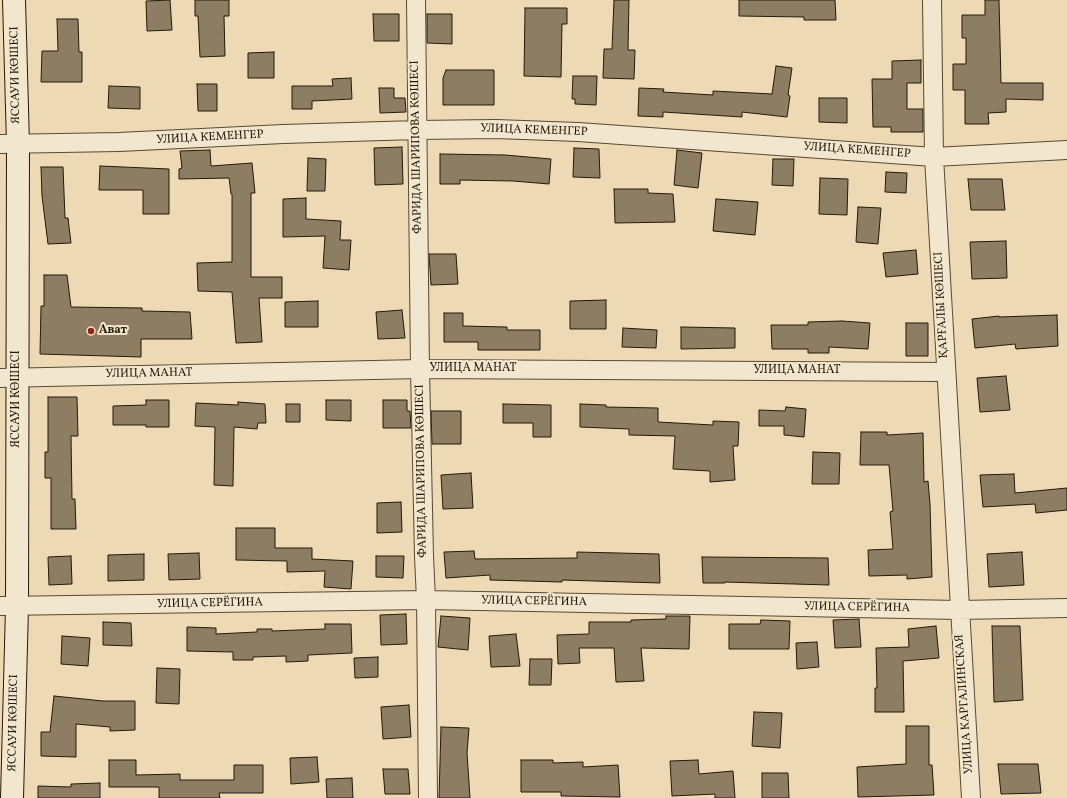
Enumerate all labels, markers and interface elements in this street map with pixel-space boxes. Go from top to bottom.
street label: ЯССАУИ КӨШЕСІ [8,26,24,124]
street label: ФАРИДА ШАРИПОВА КӨШЕСІ [408,60,426,234]
street label: УЛИЦА КЕМЕНГЕР [480,122,588,140]
street label: УЛИЦА КЕМЕНГЕР [156,128,264,148]
street label: УЛИЦА КЕМЕНГЕР [803,140,911,162]
street label: ҚАРҒАЛЫ КӨШЕСІ [932,251,952,359]
place label: Ават [99,324,127,338]
marker: Ават [86,326,96,336]
street label: ЯССАУИ КӨШЕСІ [10,350,24,448]
street label: УЛИЦА МАНАТ [429,362,517,376]
street label: УЛИЦА МАНАТ [753,364,841,378]
street label: УЛИЦА МАНАТ [105,366,193,382]
street label: ФАРИДА ШАРИПОВА КӨШЕСІ [413,384,431,558]
street label: УЛИЦА СЕРЁГИНА [481,594,587,610]
street label: УЛИЦА СЕРЁГИНА [157,596,263,612]
street label: УЛИЦА СЕРЁГИНА [804,600,910,616]
street label: УЛИЦА КАРГАЛИНСКАЯ [953,634,977,774]
street label: ЯССАУИ КӨШЕСІ [6,674,22,772]

